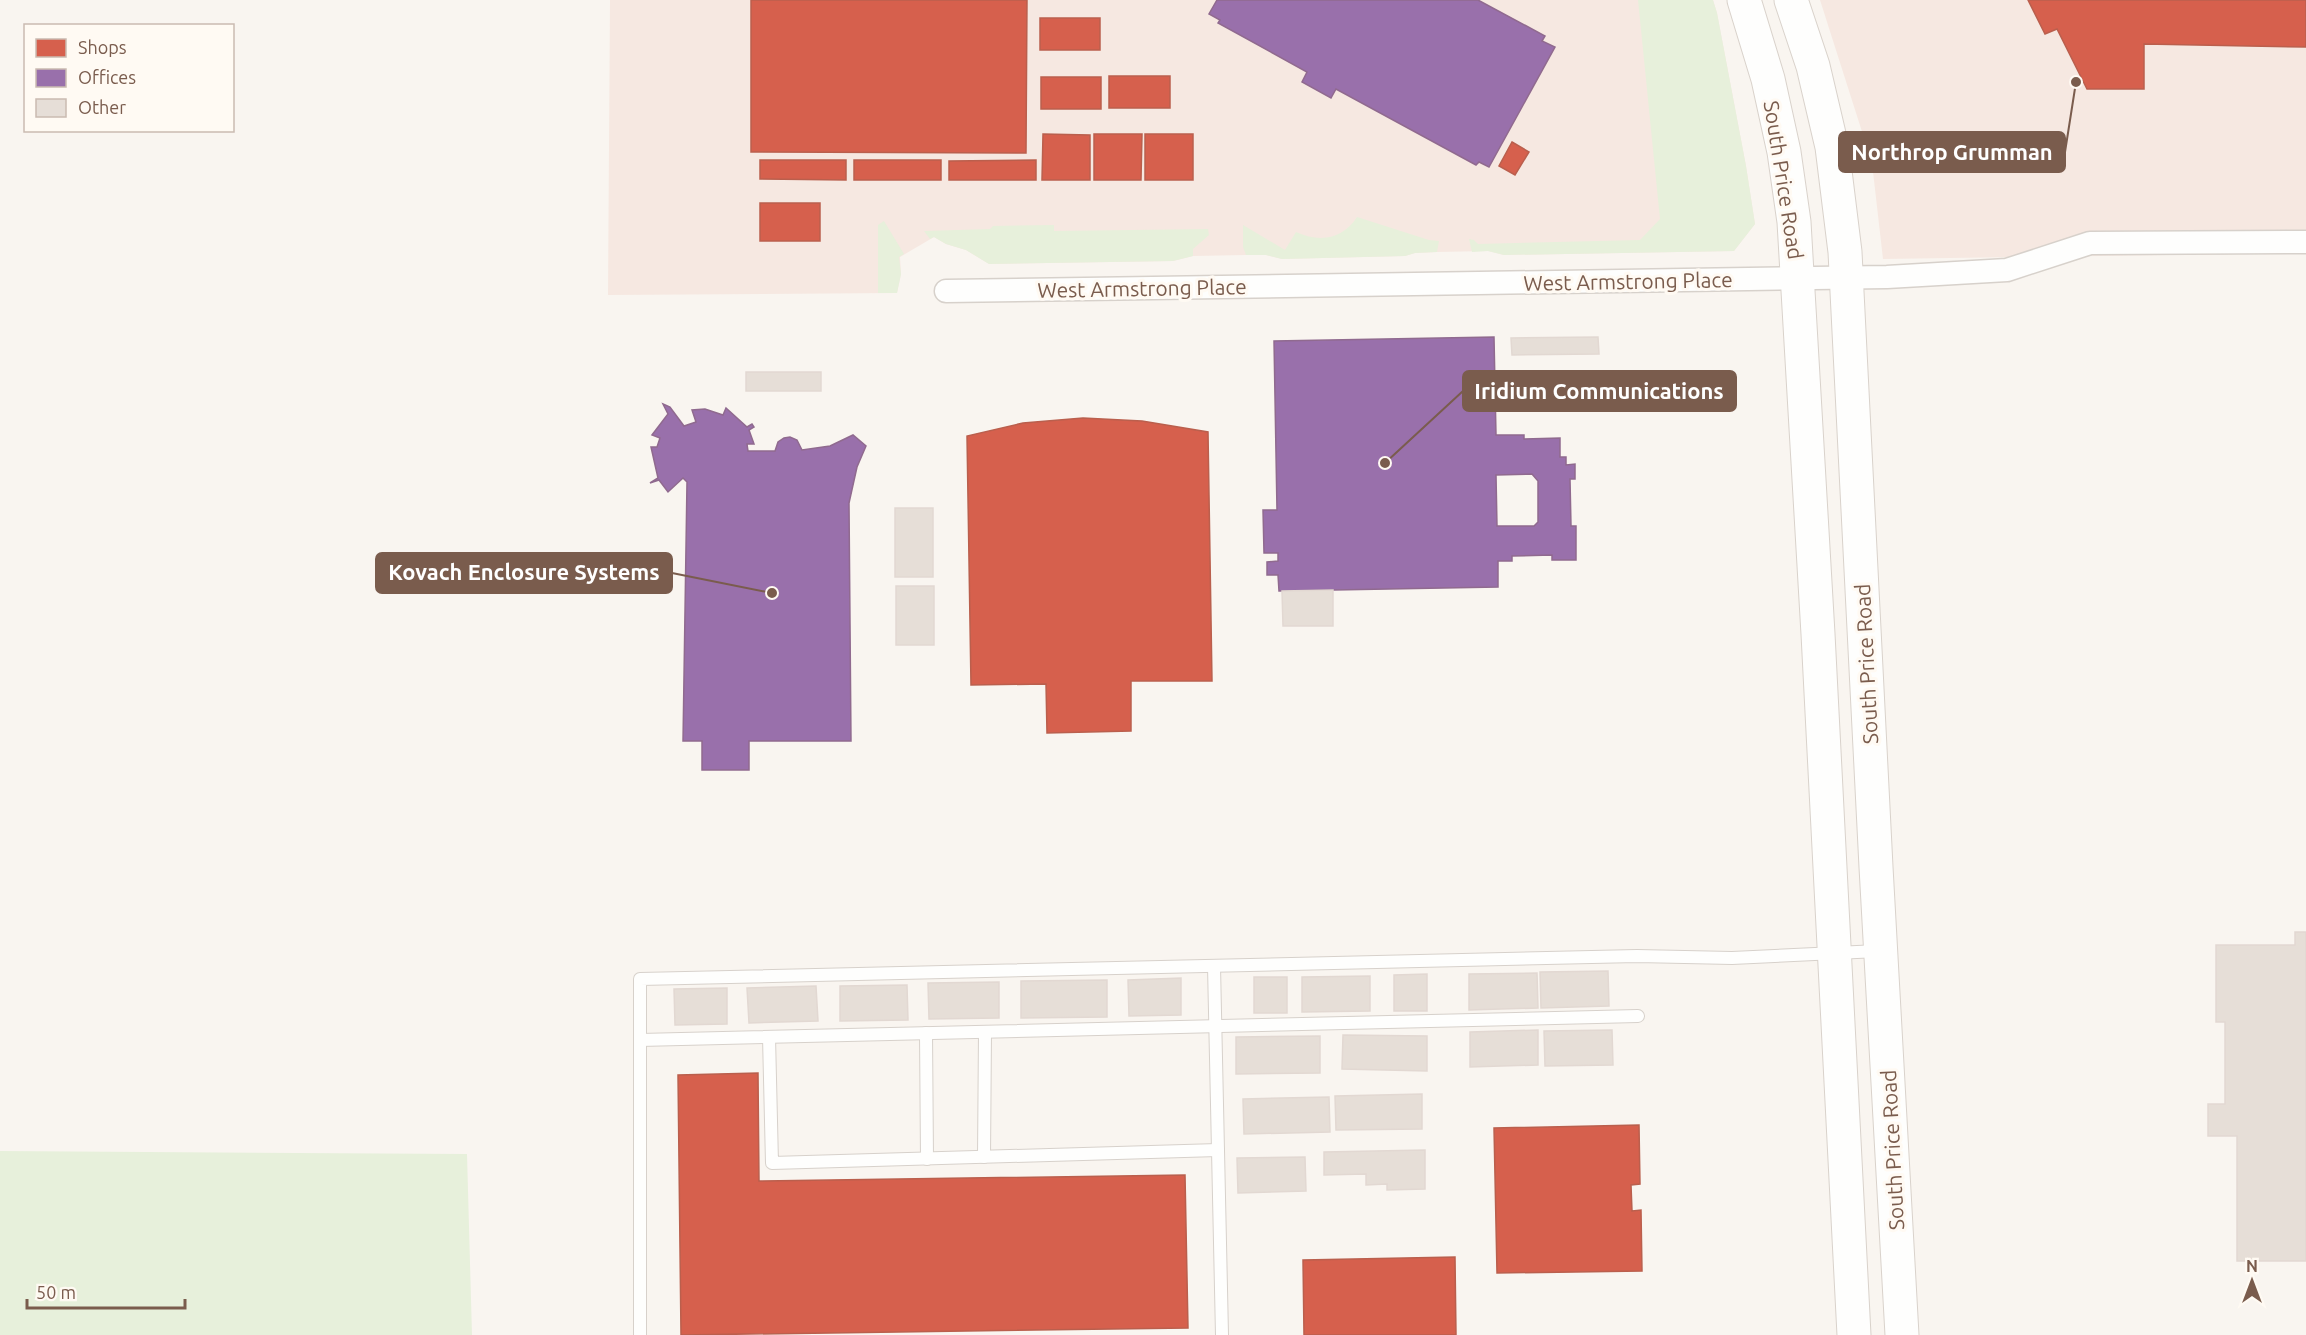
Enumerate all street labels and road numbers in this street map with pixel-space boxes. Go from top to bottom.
street label: South Price Road [1760,99,1808,261]
street label: West Armstrong Place [1523,267,1733,295]
street label: West Armstrong Place [1037,274,1247,302]
street label: South Price Road [1850,583,1882,745]
street label: South Price Road [1876,1069,1908,1231]

